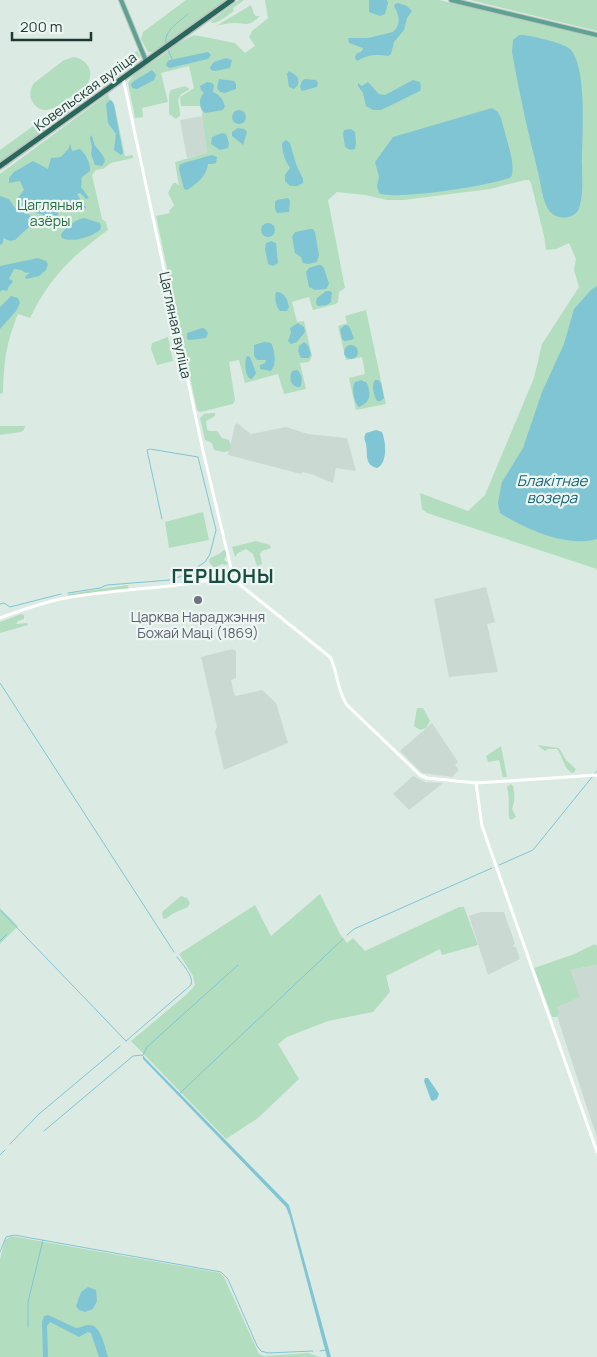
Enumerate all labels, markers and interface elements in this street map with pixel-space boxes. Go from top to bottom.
scale bar [12,10,91,42]
text: 200 m [20,16,63,37]
street label: Ковельская вуліца [30,47,140,135]
park label: Цагляныя азёры [17,195,83,230]
street label: Цагляная вуліца [155,270,197,380]
water label: Блакітнае возера [517,470,588,508]
district label: ГЕРШОНЫ [171,563,275,589]
marker: Царква Нараджэння Божай Маці (1869) [192,594,204,606]
place label: Царква Нараджэння Божай Маці (1869) [131,607,265,642]

